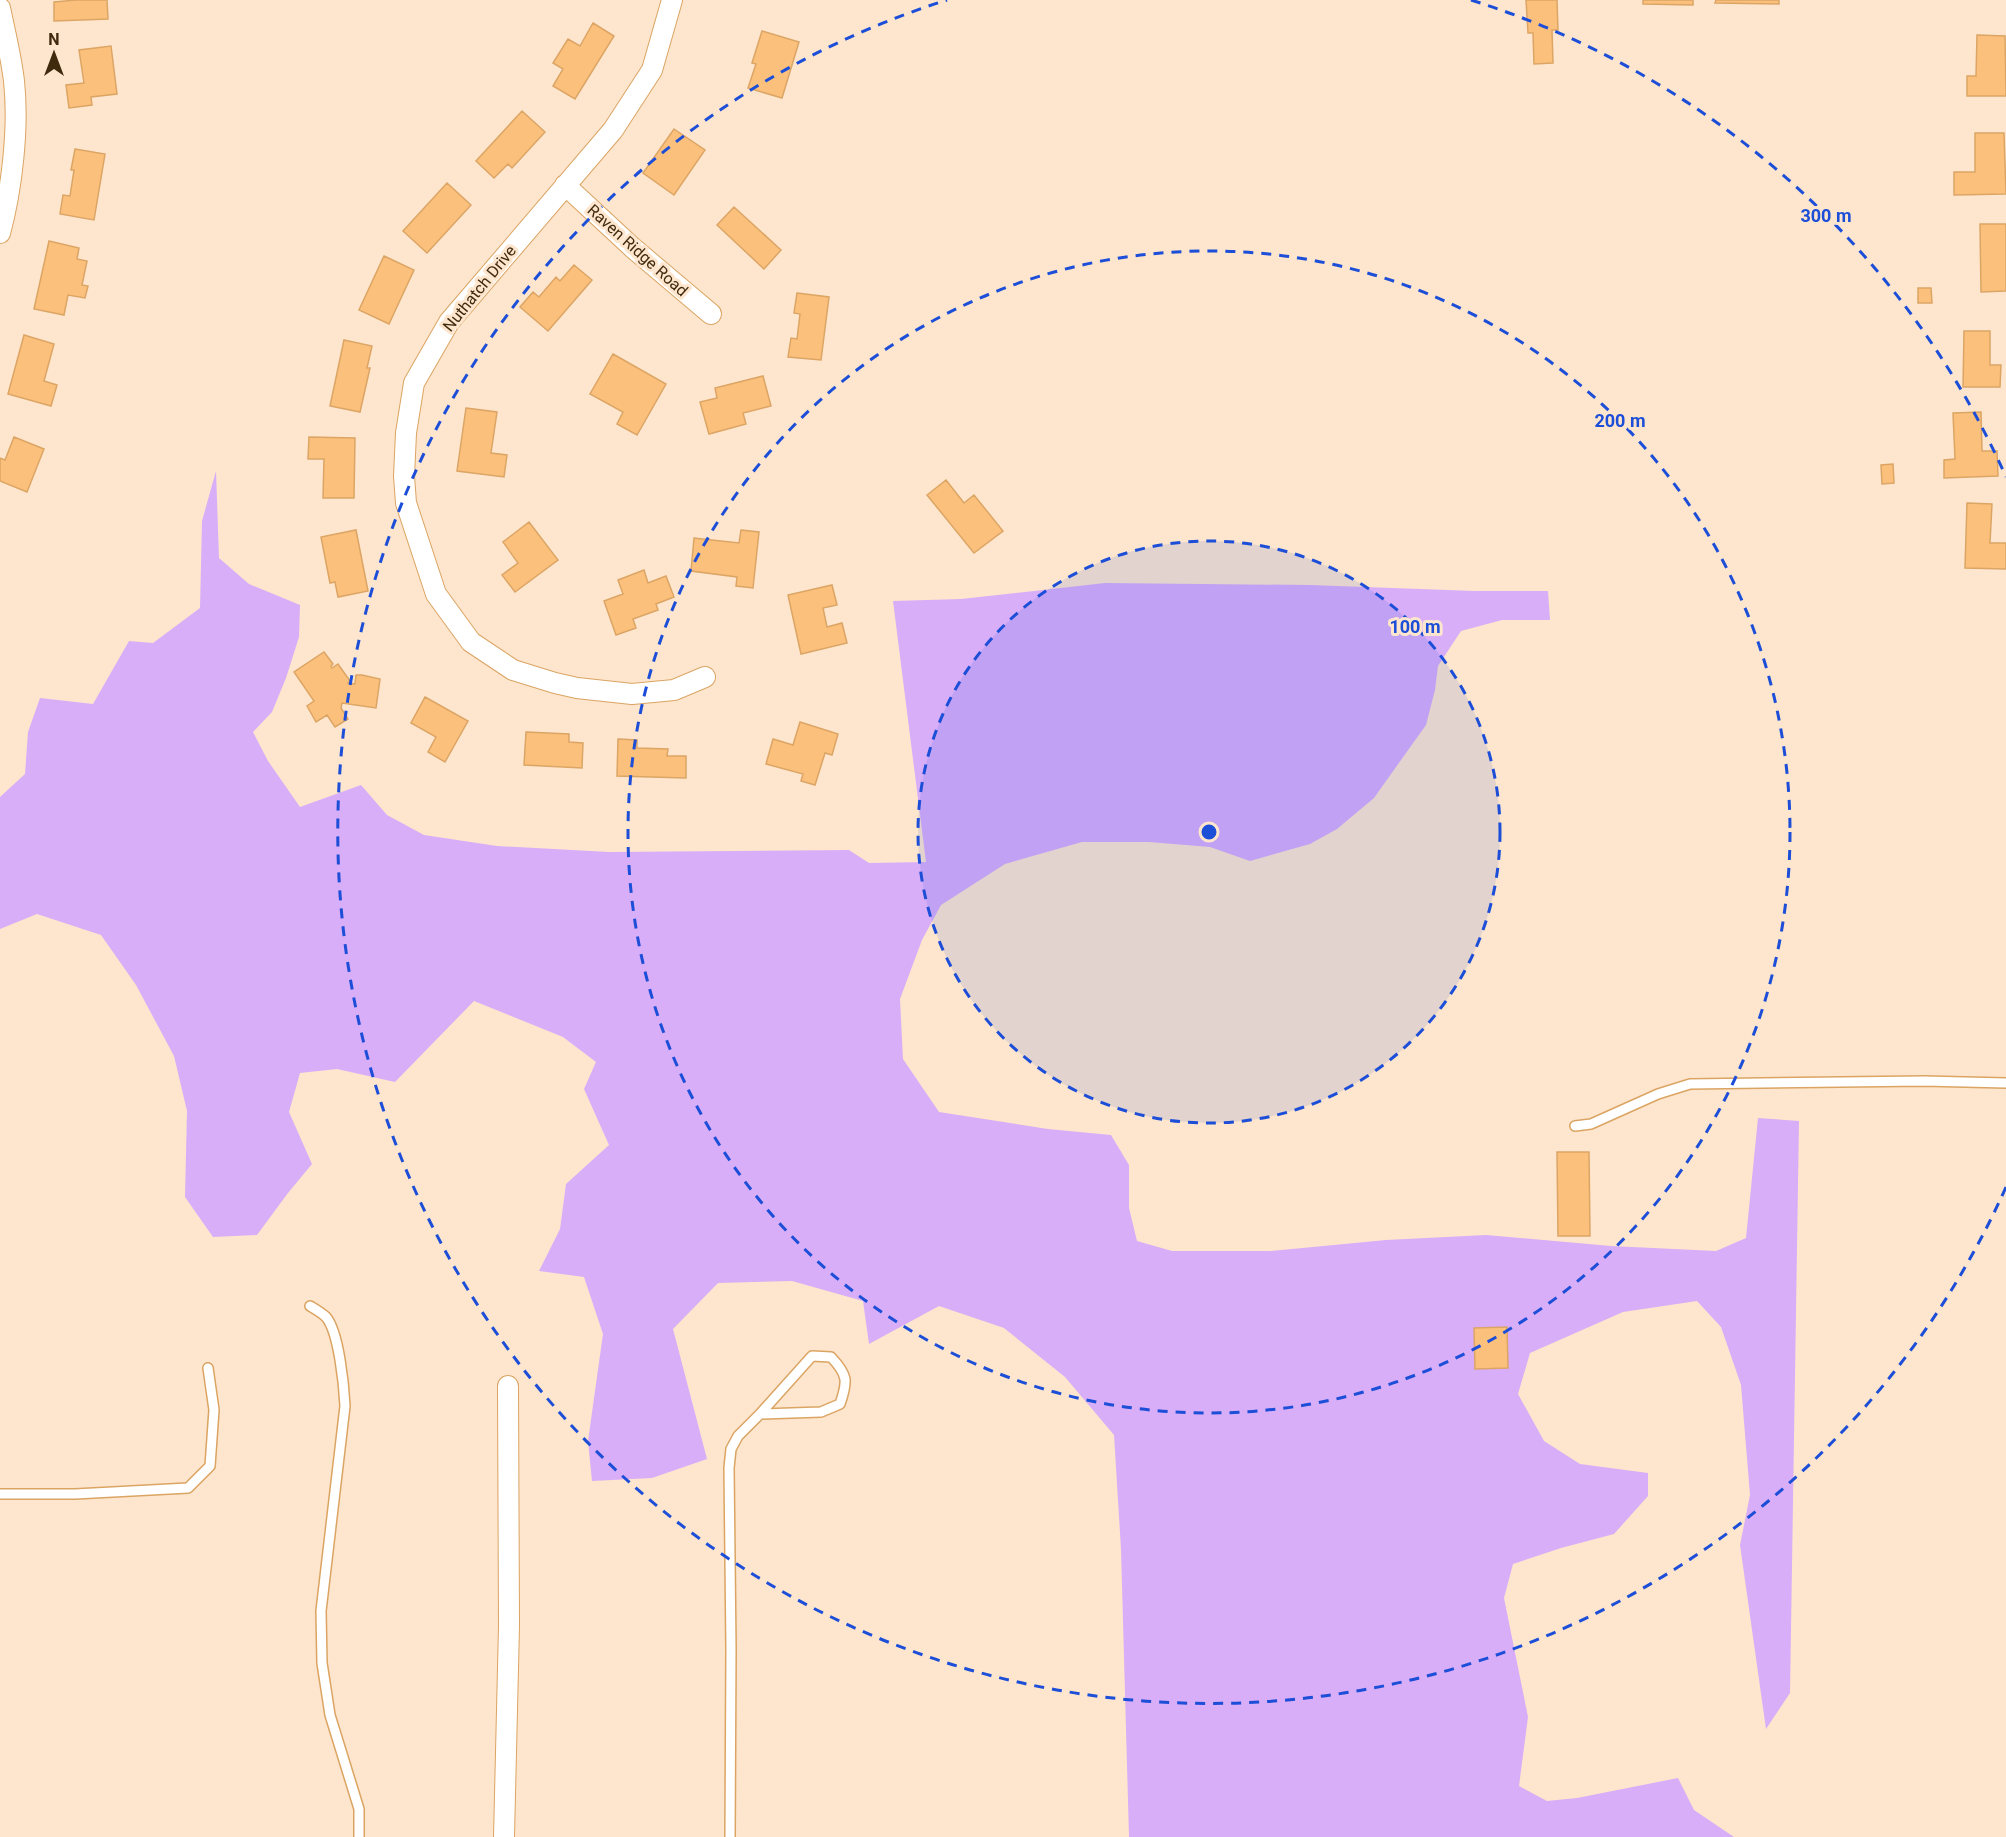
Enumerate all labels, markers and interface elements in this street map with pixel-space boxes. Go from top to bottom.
north arrow [24,24,84,84]
text: N [48,30,60,49]
street label: Raven Ridge Road [584,200,692,300]
text: 300 m [1800,205,1852,226]
street label: Nuthatch Drive [439,241,520,335]
text: 200 m [1594,410,1646,431]
text: 100 m [1389,616,1441,637]
centre of rings [1199,822,1219,842]

